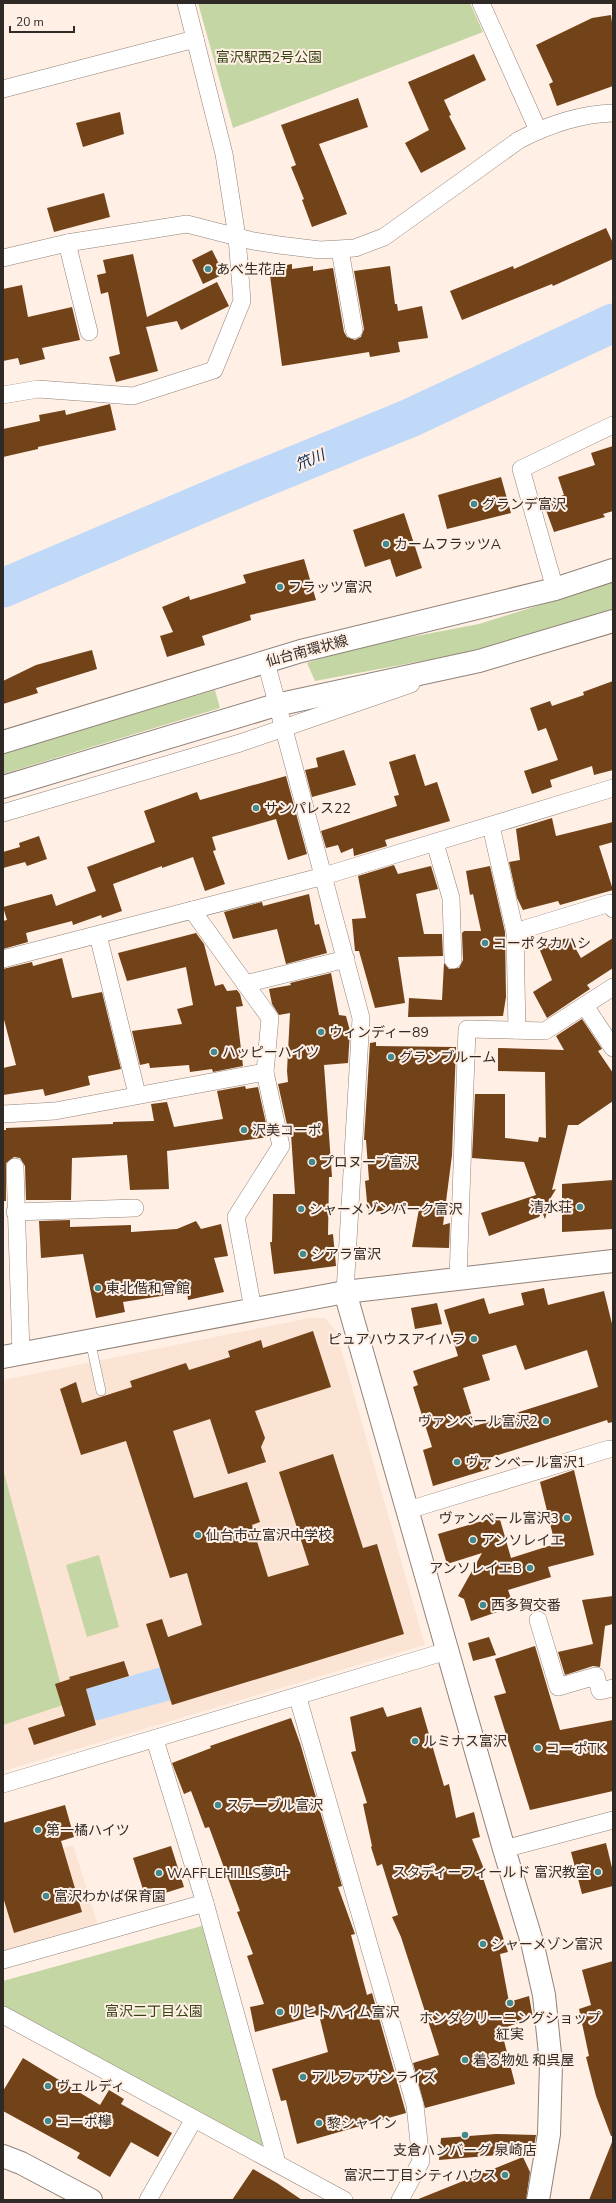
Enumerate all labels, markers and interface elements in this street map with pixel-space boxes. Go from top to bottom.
scale bar [10,8,74,34]
text: 20 m [16,14,44,30]
park label: 富沢駅西2号公園 [216,48,322,67]
place label: あべ生花店 [216,260,286,279]
marker: あべ生花店 [203,264,213,274]
water label: 笊川 [292,444,330,475]
place label: グランデ富沢 [482,495,566,514]
marker: グランデ富沢 [469,499,479,509]
place label: カームフラッツA [394,535,501,554]
marker: カームフラッツA [381,539,391,549]
place label: フラッツ富沢 [288,578,372,597]
marker: フラッツ富沢 [275,582,285,592]
street label: 仙台南環状線 [264,631,350,671]
place label: サンパレス22 [264,799,351,818]
marker: サンパレス22 [251,803,261,813]
place label: コーポタカハシ [493,934,591,953]
marker: コーポタカハシ [480,938,490,948]
place label: ウィンディー89 [329,1023,429,1042]
marker: ウィンディー89 [316,1027,326,1037]
place label: ハッピーハイツ [222,1043,319,1062]
marker: ハッピーハイツ [209,1047,219,1057]
place label: グランブルーム [399,1048,496,1067]
marker: グランブルーム [386,1052,396,1062]
place label: 沢美コーポ [252,1121,322,1140]
marker: 沢美コーポ [239,1125,249,1135]
place label: プロヌーブ富沢 [320,1153,417,1172]
marker: プロヌーブ富沢 [307,1157,317,1167]
place label: 清水荘 [530,1198,572,1217]
place label: シャーメゾンパーク富沢 [309,1200,462,1219]
marker: 清水荘 [575,1202,585,1212]
marker: シャーメゾンパーク富沢 [296,1204,306,1214]
place label: シアラ富沢 [311,1245,381,1264]
marker: シアラ富沢 [298,1249,308,1259]
place label: 東北偕和曾館 [106,1279,190,1298]
marker: 東北偕和曾館 [93,1283,103,1293]
place label: ピュアハウスアイハラ [328,1330,466,1349]
marker: ピュアハウスアイハラ [469,1334,479,1344]
place label: ヴァンベール富沢2 [418,1412,538,1431]
marker: ヴァンベール富沢2 [541,1416,551,1426]
place label: ヴァンベール富沢1 [465,1453,585,1472]
marker: ヴァンベール富沢1 [452,1457,462,1467]
place label: ヴァンベール富沢3 [439,1509,559,1528]
marker: ヴァンベール富沢3 [562,1513,572,1523]
place label: 仙台市立富沢中学校 [206,1526,332,1545]
marker: 仙台市立富沢中学校 [193,1530,203,1540]
place label: アンソレイエ [481,1531,564,1550]
marker: アンソレイエ [468,1535,478,1545]
place label: アンソレイエB [429,1559,522,1578]
marker: アンソレイエB [525,1563,535,1573]
place label: 西多賀交番 [491,1596,561,1615]
marker: 西多賀交番 [478,1600,488,1610]
place label: ルミナス富沢 [423,1732,507,1751]
marker: ルミナス富沢 [410,1736,420,1746]
place label: コーポTK [546,1739,605,1758]
marker: コーポTK [533,1743,543,1753]
place label: ステーブル富沢 [226,1796,323,1815]
marker: ステーブル富沢 [213,1800,223,1810]
place label: 第一橘ハイツ [46,1821,130,1840]
marker: 第一橘ハイツ [33,1825,43,1835]
place label: スタディーフィールド 富沢教室 [393,1863,590,1882]
place label: WAFFLEHILLS夢叶 [167,1864,289,1883]
marker: スタディーフィールド 富沢教室 [593,1867,603,1877]
marker: WAFFLEHILLS夢叶 [154,1868,164,1878]
place label: 富沢わかば保育園 [54,1887,166,1906]
marker: 富沢わかば保育園 [41,1891,51,1901]
place label: シャーメゾン富沢 [491,1935,602,1954]
marker: シャーメゾン富沢 [478,1939,488,1949]
marker: ホンダクリーニングショップ 紅実 [505,1998,515,2008]
park label: 富沢二丁目公園 [105,2002,203,2021]
place label: リヒトハイム富沢 [288,2003,399,2022]
marker: リヒトハイム富沢 [275,2007,285,2017]
place label: ホンダクリーニングショップ 紅実 [419,2009,601,2044]
place label: 着る物処 和呉屋 [473,2051,575,2070]
marker: 着る物処 和呉屋 [460,2055,470,2065]
place label: アルファサンライズ [311,2068,436,2087]
marker: アルファサンライズ [298,2072,308,2082]
place label: ヴェルディ [56,2077,125,2096]
marker: ヴェルディ [43,2081,53,2091]
place label: コーポ欅 [56,2112,112,2131]
place label: 黎シャイン [327,2114,397,2133]
marker: コーポ欅 [43,2116,53,2126]
marker: 黎シャイン [314,2118,324,2128]
marker: 支倉ハンバーグ 泉崎店 [460,2130,470,2140]
place label: 支倉ハンバーグ 泉崎店 [393,2141,537,2160]
place label: 富沢二丁目シティハウス [344,2166,497,2185]
marker: 富沢二丁目シティハウス [500,2170,510,2180]

